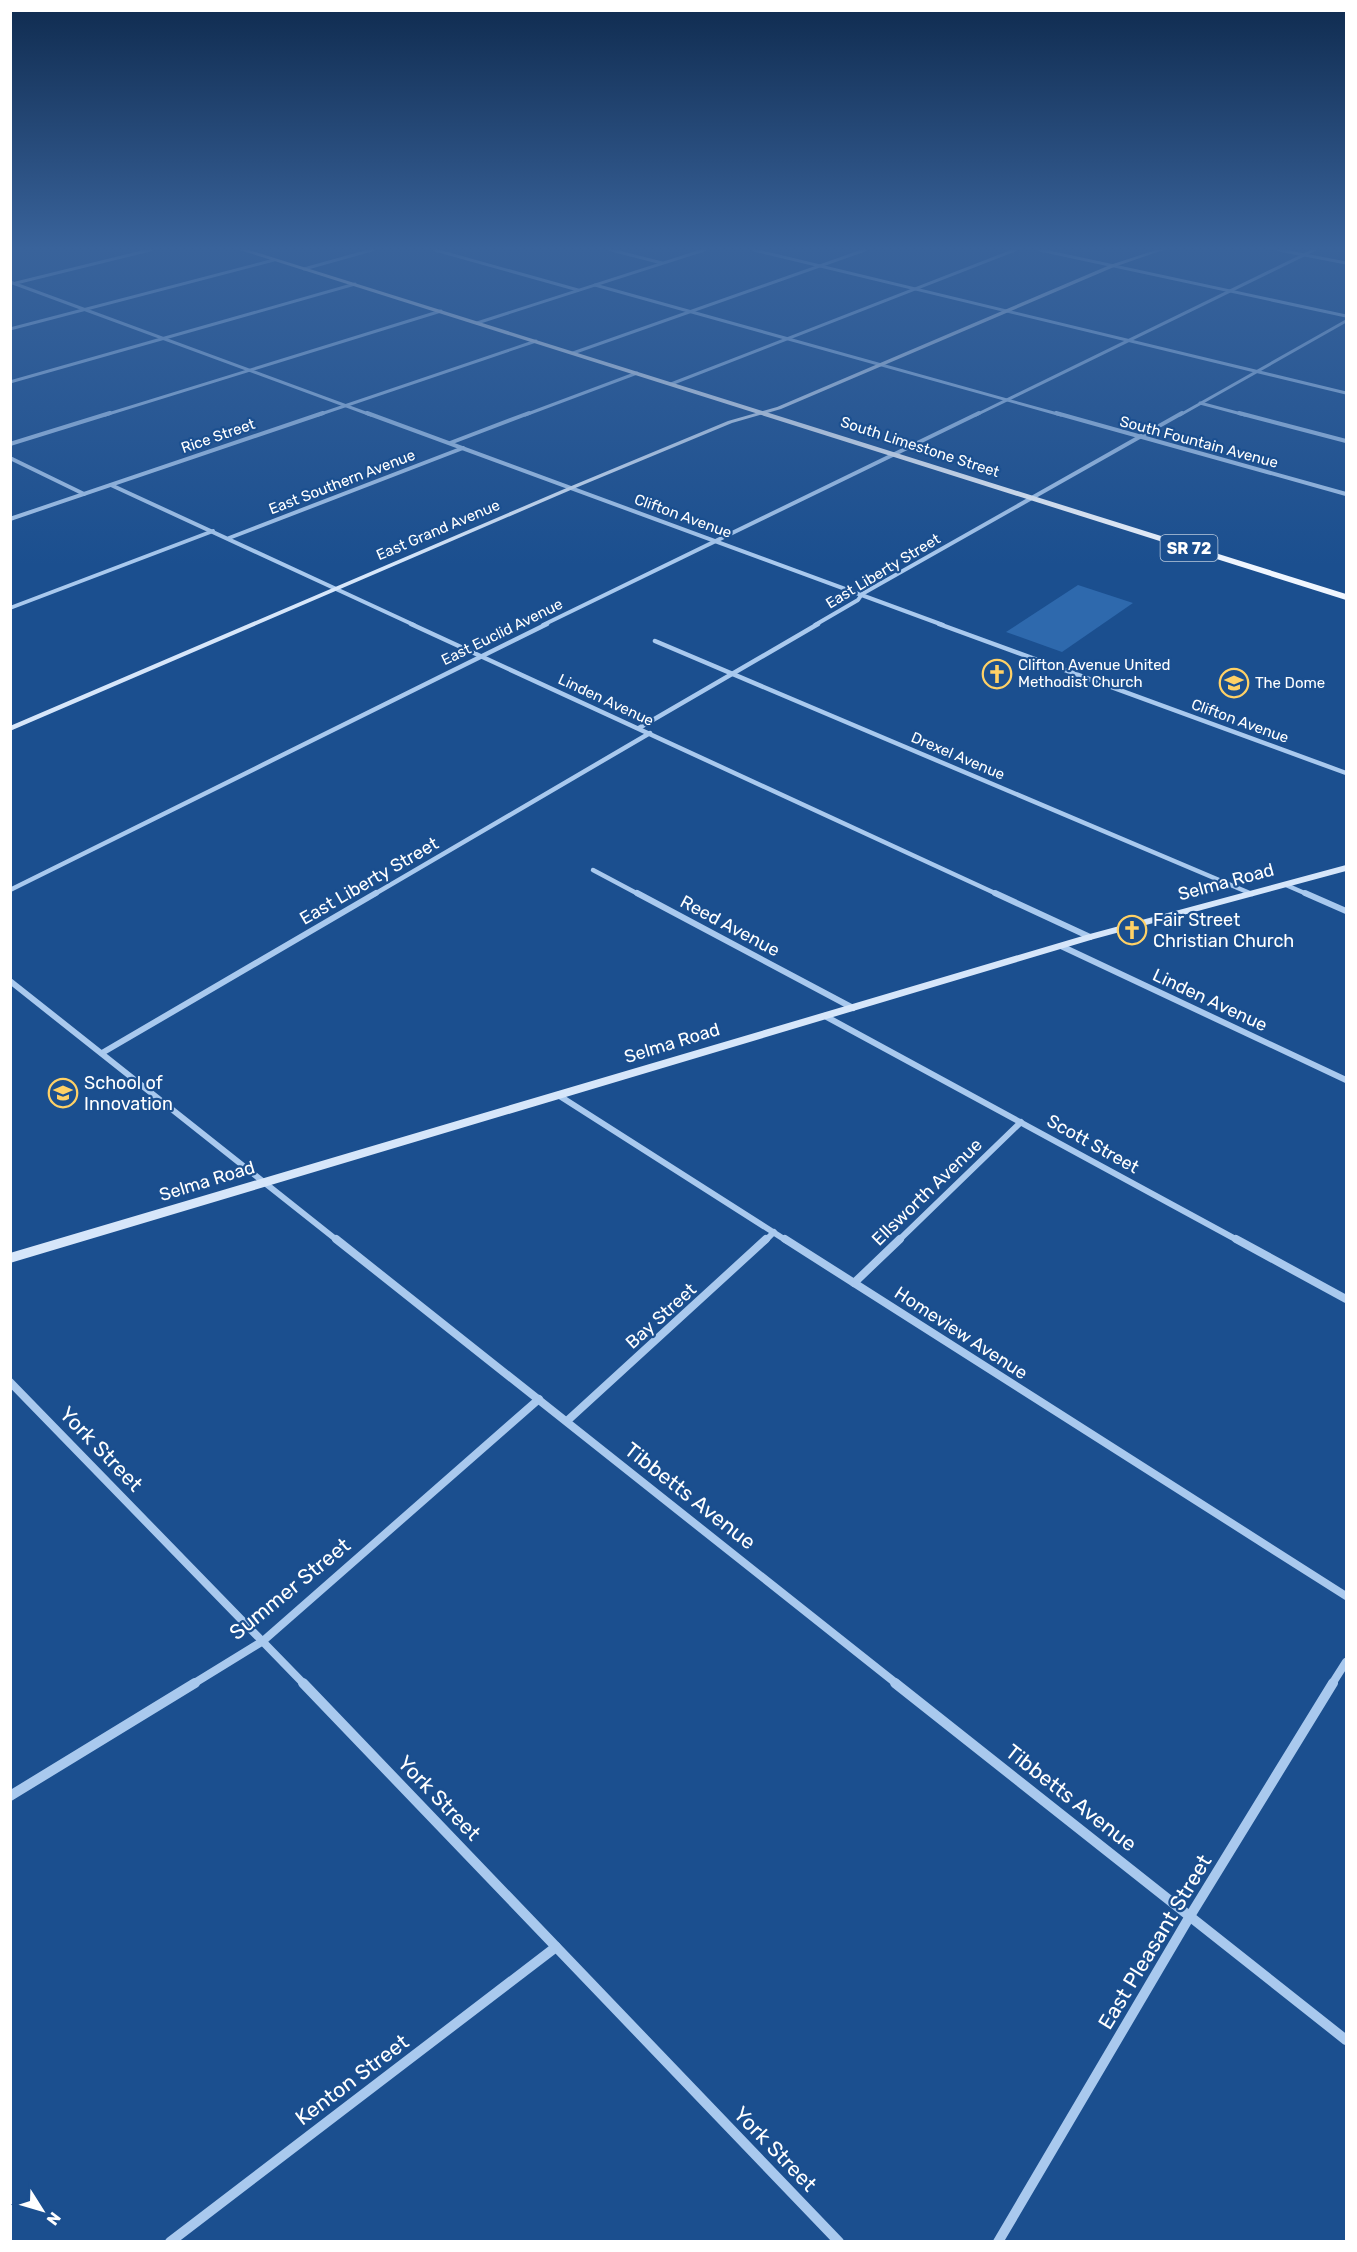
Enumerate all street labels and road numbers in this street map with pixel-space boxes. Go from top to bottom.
street label: South Fountain Avenue [1118,412,1280,472]
street label: South Limestone Street [838,413,1002,481]
street label: Rice Street [179,415,258,457]
street label: East Southern Avenue [266,446,418,518]
street label: Clifton Avenue [632,490,734,542]
street label: East Grand Avenue [374,496,502,564]
street label: East Liberty Street [822,530,944,612]
road number: SR 72 [1160,535,1218,561]
street label: East Euclid Avenue [438,595,566,669]
street label: Linden Avenue [555,670,657,730]
street label: Clifton Avenue [1189,695,1291,747]
street label: Drexel Avenue [909,728,1007,784]
street label: East Liberty Street [296,832,442,930]
street label: Selma Road [1176,859,1276,905]
street label: Reed Avenue [676,891,784,961]
street label: Linden Avenue [1149,964,1271,1036]
street label: Selma Road [622,1018,722,1068]
street label: Scott Street [1043,1110,1143,1178]
street label: Ellsworth Avenue [867,1134,987,1250]
street label: Selma Road [157,1156,257,1206]
street label: Bay Street [621,1278,701,1354]
street label: Homeview Avenue [890,1282,1032,1384]
street label: York Street [55,1401,148,1496]
street label: Tibbetts Avenue [620,1437,761,1554]
street label: Summer Street [224,1532,355,1645]
street label: Tibbetts Avenue [1001,1739,1142,1856]
street label: York Street [393,1750,486,1845]
street label: East Pleasant Street [1093,1850,1217,2034]
street label: Kenton Street [290,2029,413,2130]
street label: York Street [729,2101,822,2196]

